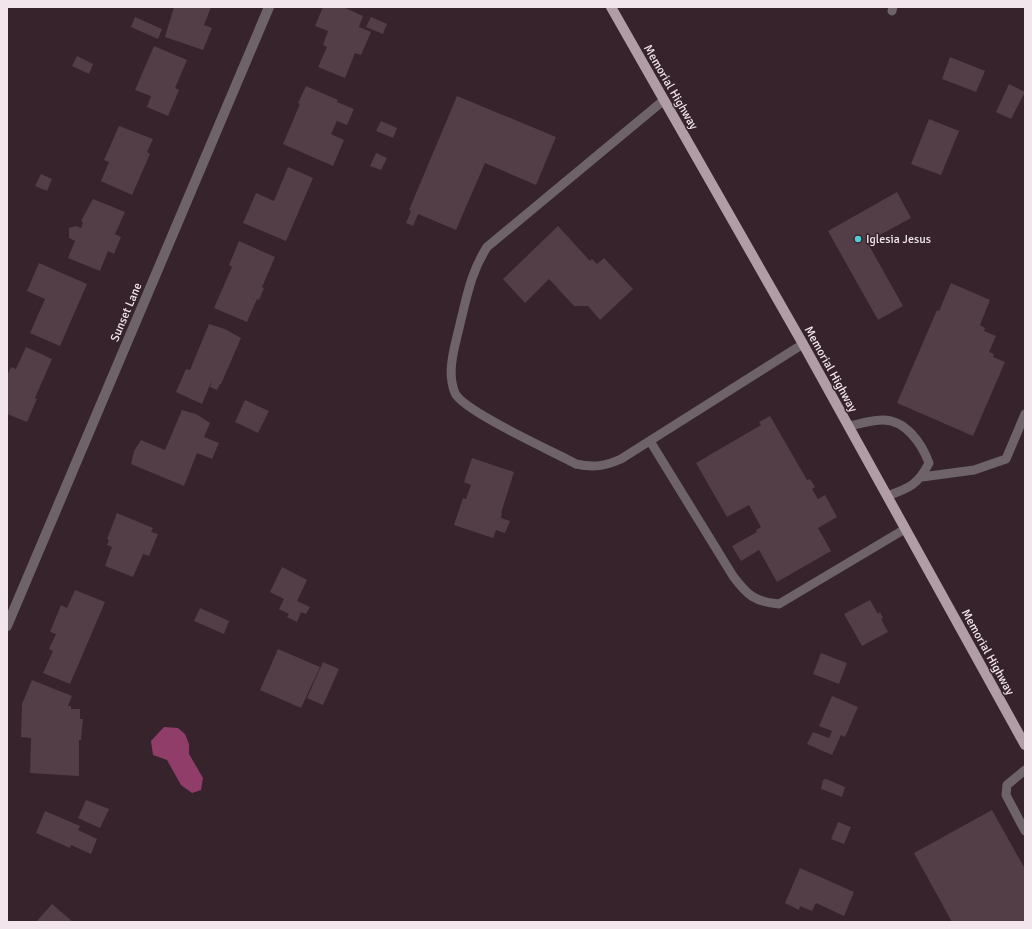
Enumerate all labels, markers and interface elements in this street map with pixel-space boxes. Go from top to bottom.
street label: Memorial Highway [640,42,701,133]
place label: Iglesia Jesus [866,232,931,247]
marker: Iglesia Jesus [853,234,863,244]
street label: Sunset Lane [107,280,146,344]
street label: Memorial Highway [801,324,861,415]
street label: Memorial Highway [958,607,1018,698]

